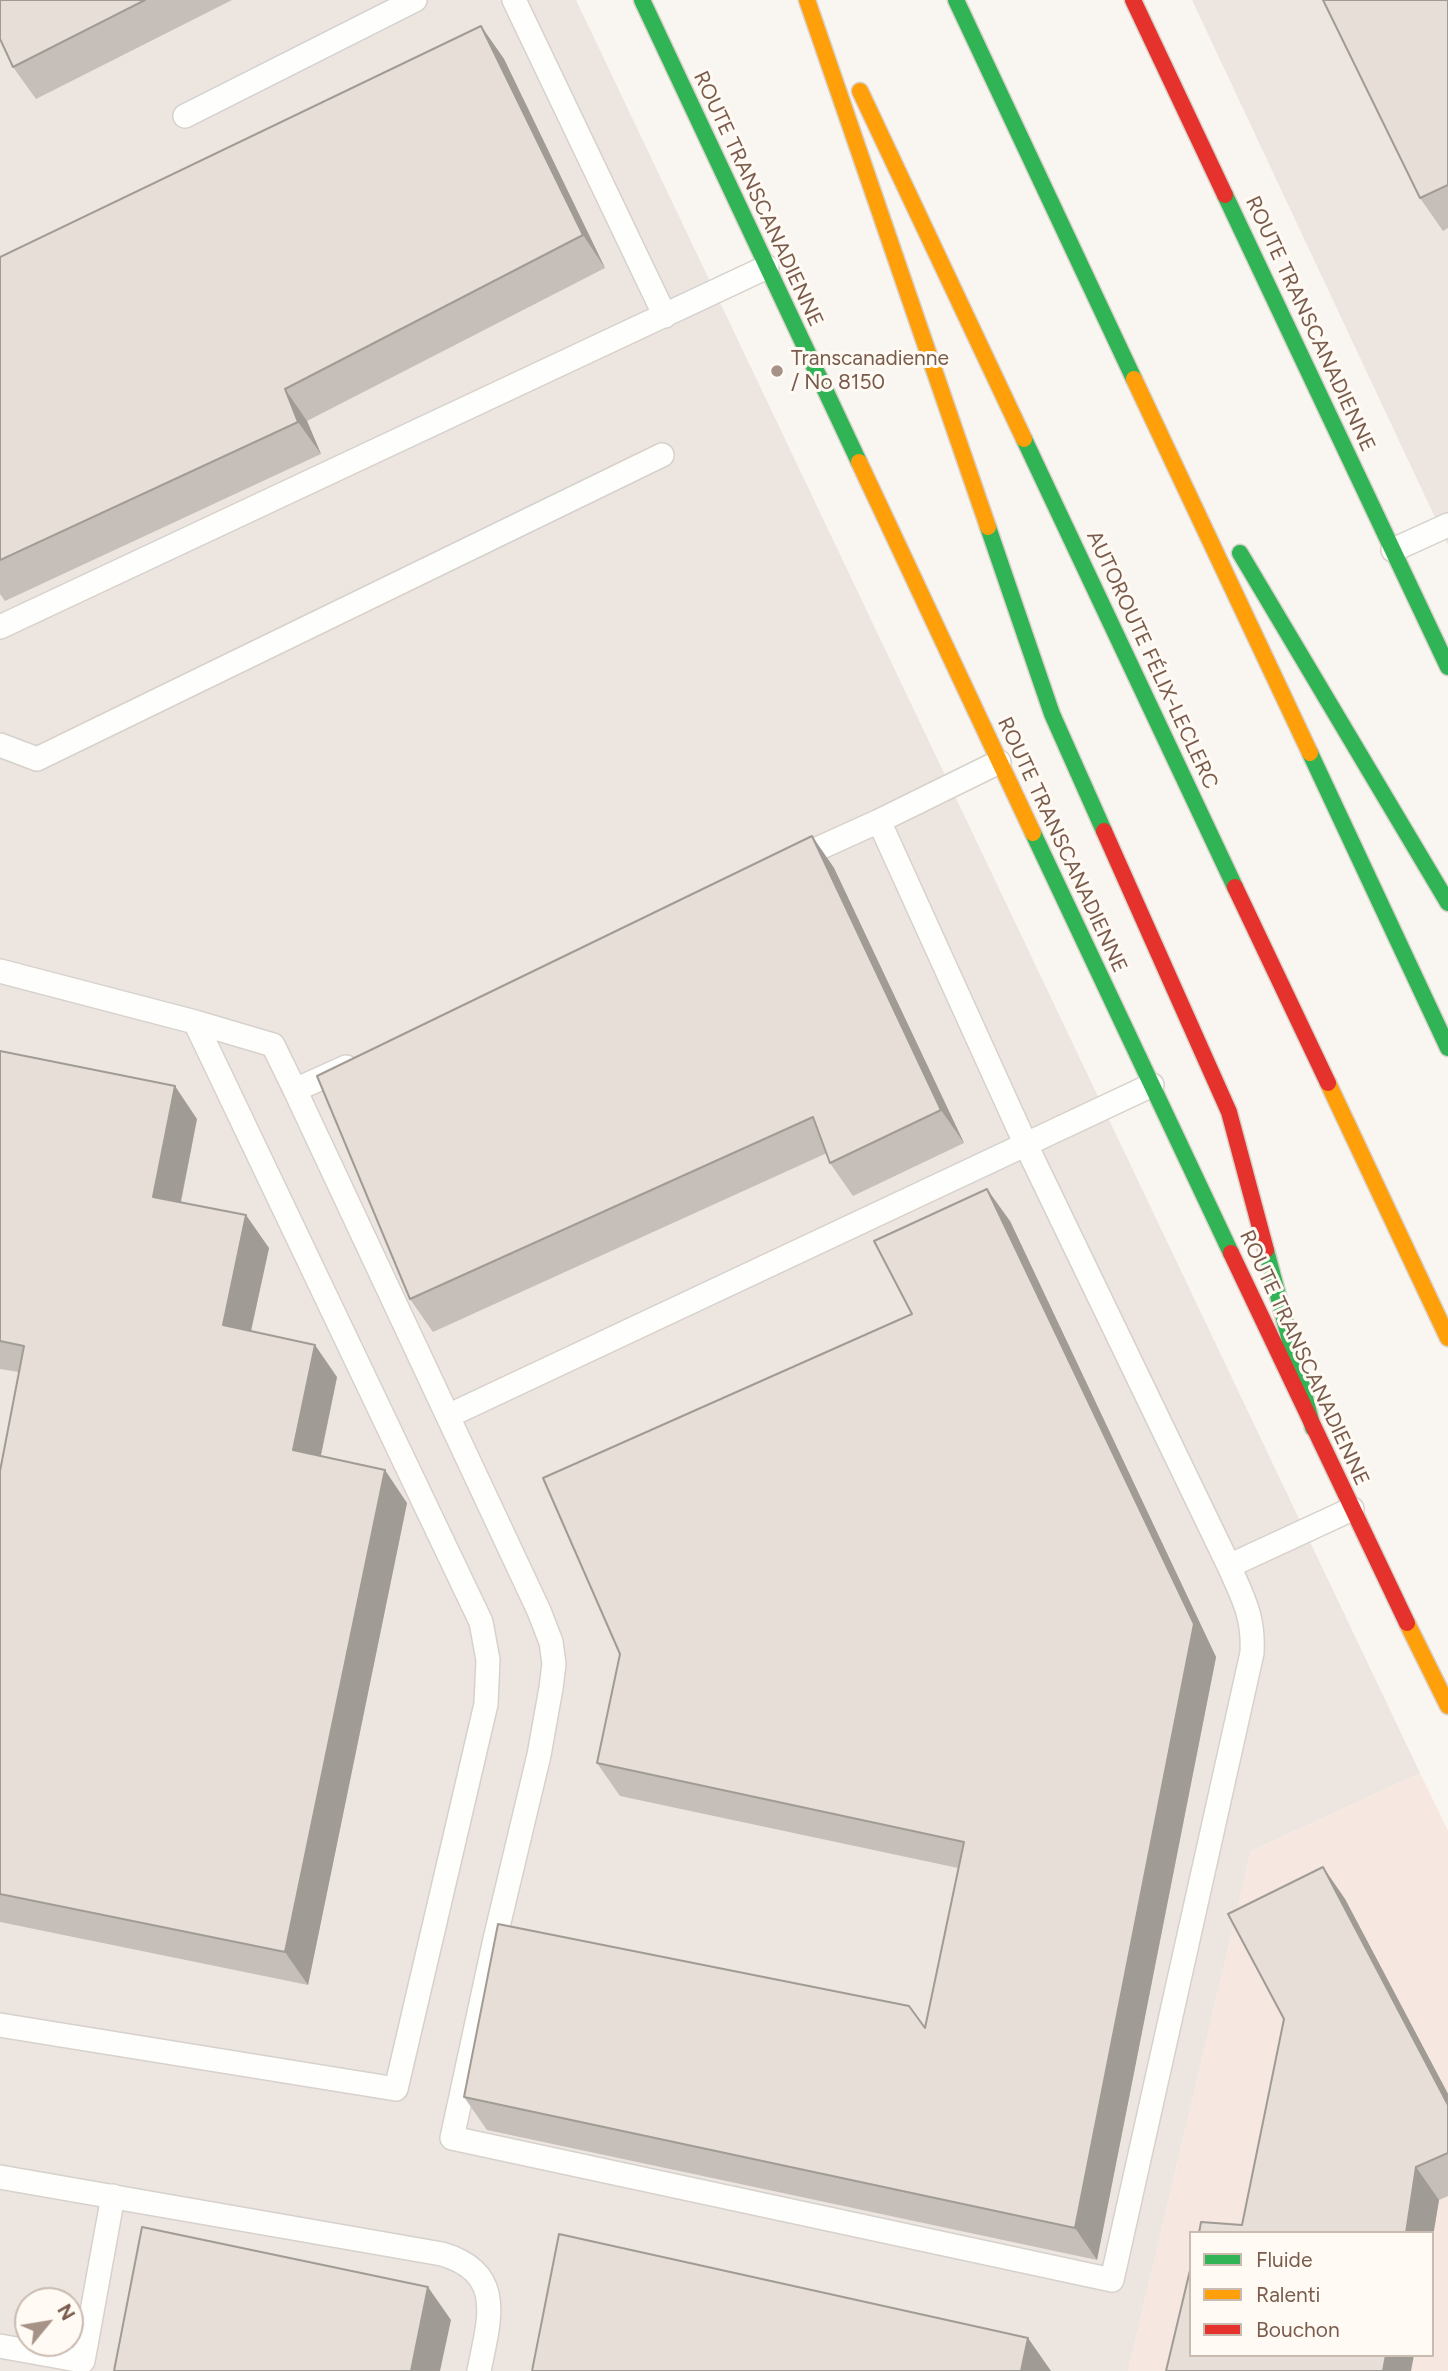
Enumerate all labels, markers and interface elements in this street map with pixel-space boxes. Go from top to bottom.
street label: ROUTE TRANSCANADIENNE [688,67,828,331]
street label: ROUTE TRANSCANADIENNE [1240,192,1380,456]
place label: Transcanadienne / No 8150 [791,346,949,396]
marker: Transcanadienne / No 8150 [769,363,785,379]
street label: AUTOROUTE FÉLIX-LECLERC [1081,527,1223,793]
street label: ROUTE TRANSCANADIENNE [992,713,1132,977]
street label: ROUTE TRANSCANADIENNE [1234,1226,1374,1490]
legend [1189,2231,1434,2357]
text: Fluide [1256,2247,1312,2272]
text: Ralenti [1256,2282,1320,2307]
north arrow [14,2287,84,2357]
text: N [52,2300,80,2324]
text: Bouchon [1256,2317,1340,2342]

